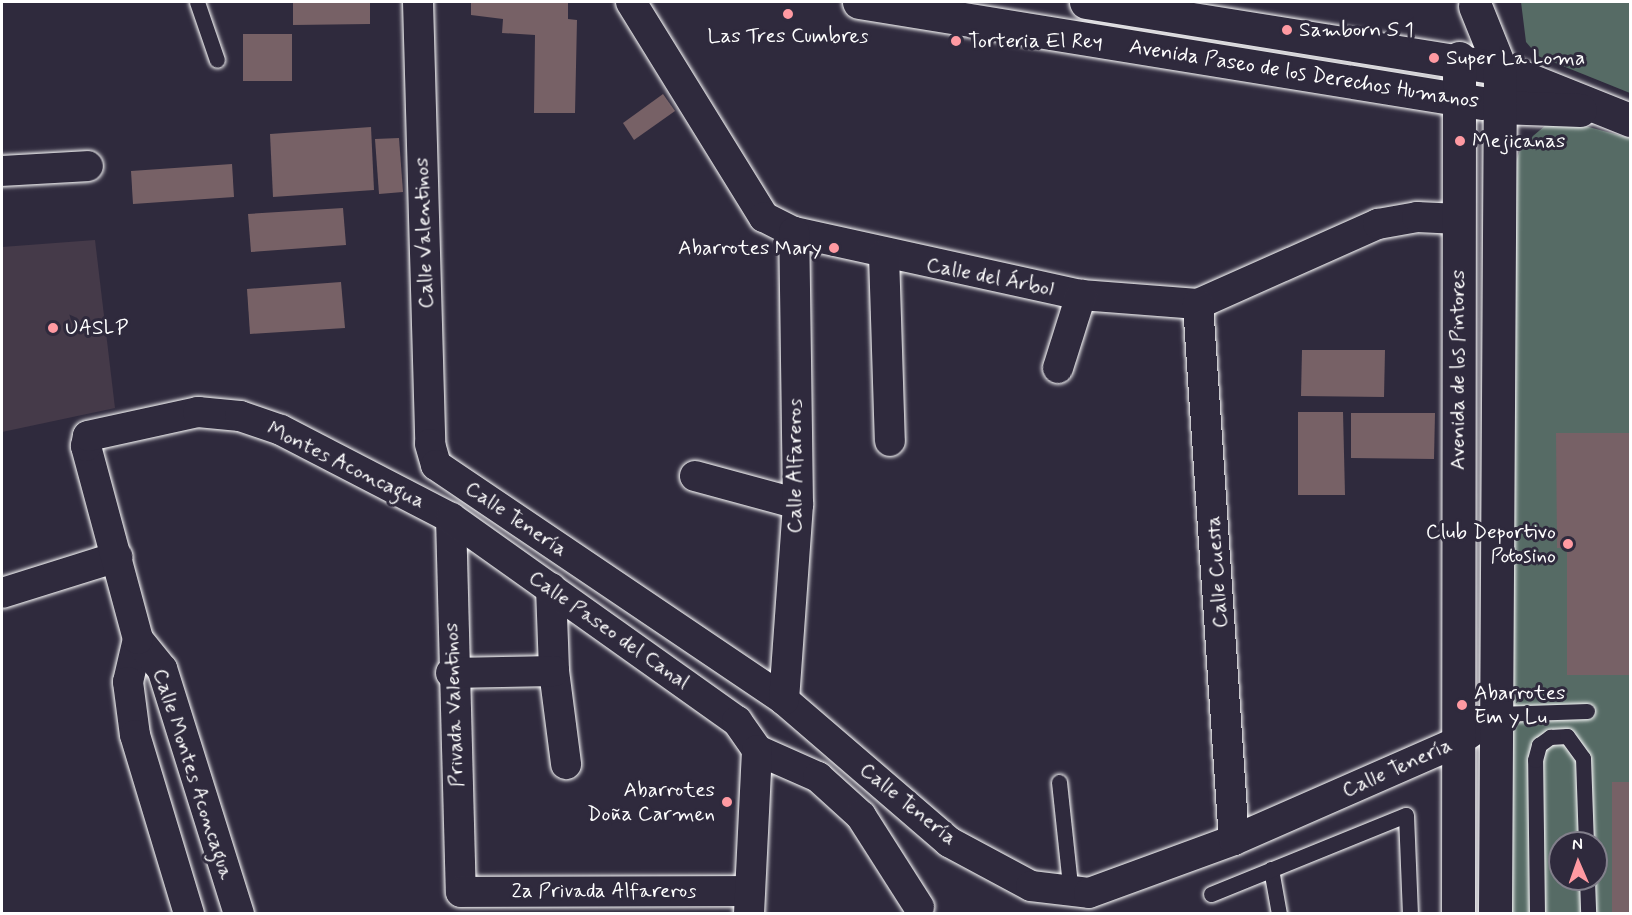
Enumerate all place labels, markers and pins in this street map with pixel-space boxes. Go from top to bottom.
marker: Las Tres Cumbres [781,7,795,21]
place label: Samborn S 1 [1299,17,1414,43]
place label: Las Tres Cumbres [706,23,870,49]
marker: Samborn S 1 [1280,23,1294,37]
place label: Torteria El Rey [968,28,1102,54]
marker: Torteria El Rey [949,34,963,48]
place label: Super La Loma [1446,45,1583,71]
marker: Super La Loma [1427,51,1441,65]
place label: Mejicanas [1472,128,1565,154]
marker: Mejicanas [1453,134,1467,148]
place label: Abarrotes Mary [677,235,822,261]
marker: Abarrotes Mary [827,241,841,255]
place label: UASLP [65,315,128,341]
marker: UASLP [46,321,60,335]
place label: Club Deportivo Potosino [1426,519,1556,569]
marker: Club Deportivo Potosino [1561,537,1575,551]
place label: Abarrotes Em y Lu [1474,680,1565,730]
marker: Abarrotes Em y Lu [1455,698,1469,712]
place label: Abarrotes Doña Carmen [587,777,715,827]
marker: Abarrotes Doña Carmen [720,795,734,809]

